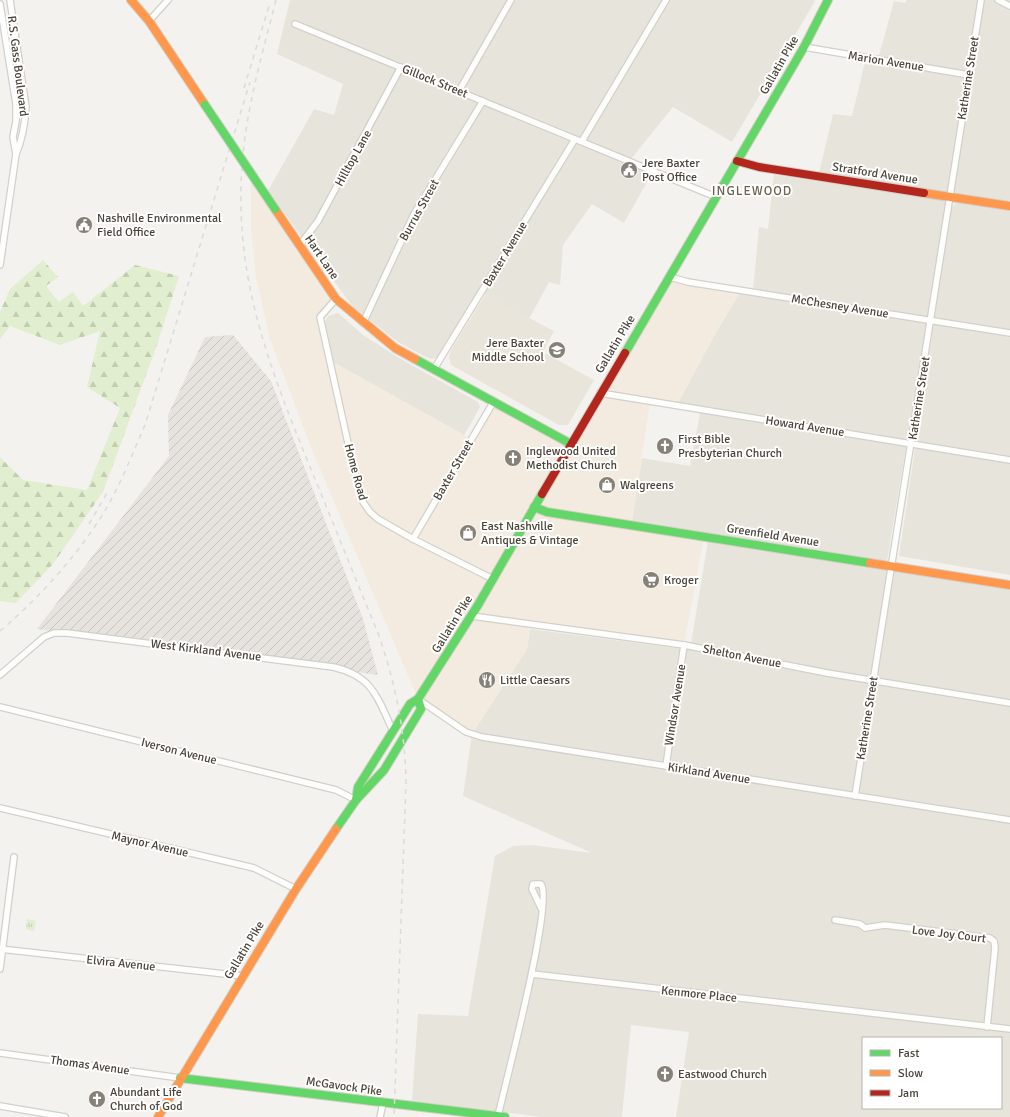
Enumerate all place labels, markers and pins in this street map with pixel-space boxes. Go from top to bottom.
place label: Jere Baxter Post Office [642,156,700,185]
public building icon: Jere Baxter Post Office [619,160,639,180]
place label: Nashville Environmental Field Office [97,211,222,240]
public building icon: Nashville Environmental Field Office [74,215,94,235]
place label: Jere Baxter Middle School [471,336,545,365]
school or university icon: Jere Baxter Middle School [547,340,567,360]
place label: First Bible Presbyterian Church [678,432,782,461]
church icon: First Bible Presbyterian Church [655,436,675,456]
place label: Inglewood United Methodist Church [526,444,617,473]
church icon: Inglewood United Methodist Church [503,448,523,468]
shop icon: Walgreens [597,475,617,495]
place label: Walgreens [620,478,674,493]
place label: East Nashville Antiques & Vintage [481,519,579,548]
shop icon: East Nashville Antiques & Vintage [458,523,478,543]
supermarket icon: Kroger [641,570,661,590]
place label: Kroger [664,573,699,588]
restaurant icon: Little Caesars [477,670,497,690]
place label: Little Caesars [500,673,570,688]
church icon: Eastwood Church [655,1064,675,1084]
place label: Eastwood Church [678,1067,767,1082]
place label: Abundant Life Church of God [110,1085,183,1114]
church icon: Abundant Life Church of God [87,1089,107,1109]

